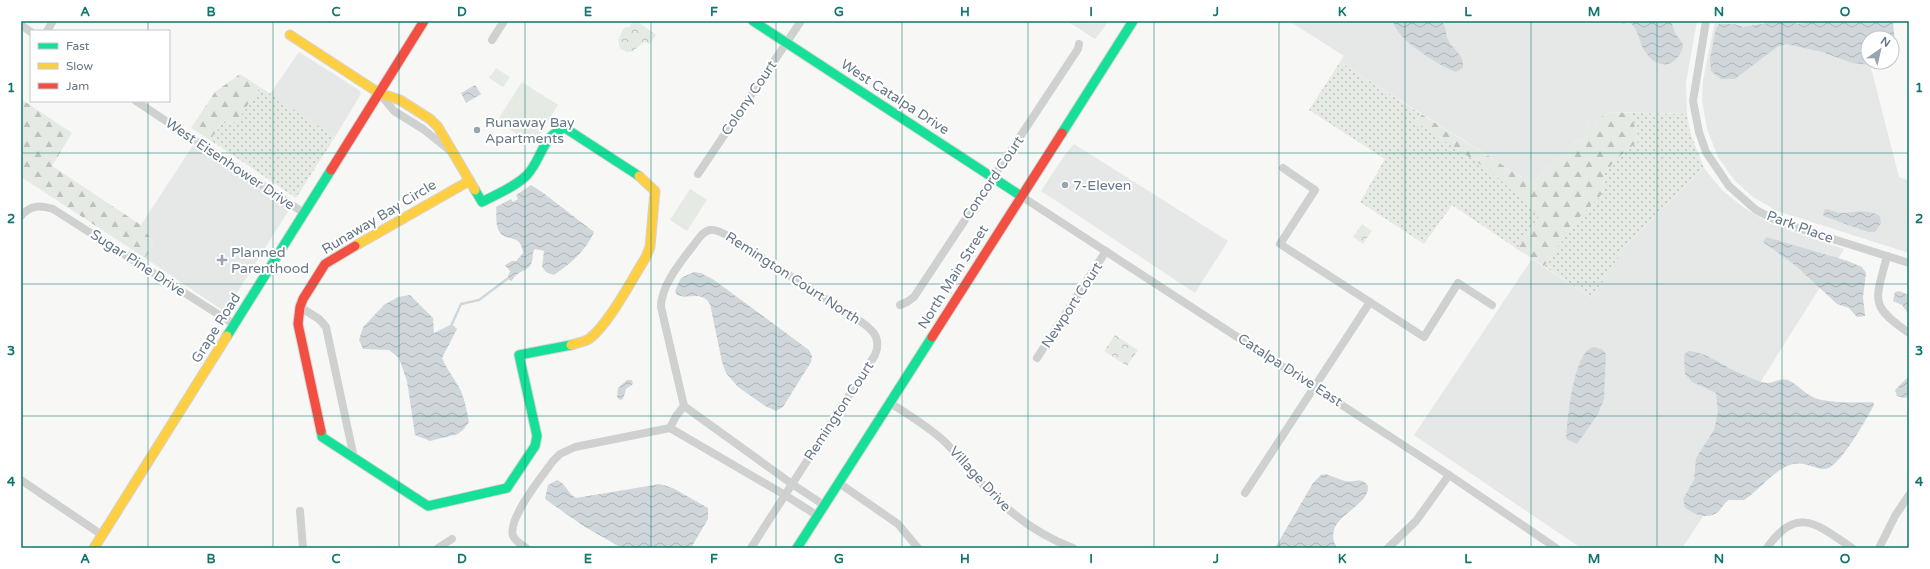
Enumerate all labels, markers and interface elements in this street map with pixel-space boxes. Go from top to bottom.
text: A [80,4,90,20]
text: B [206,4,216,20]
text: C [331,4,341,20]
text: D [457,4,467,20]
text: E [584,4,592,20]
text: F [710,4,718,20]
text: G [834,4,844,20]
text: H [960,4,970,20]
text: I [1089,4,1093,20]
text: J [1212,4,1219,20]
text: K [1338,4,1347,20]
text: L [1464,4,1472,20]
text: M [1588,4,1600,20]
text: N [1714,4,1724,20]
text: O [1840,4,1851,20]
legend [30,30,170,102]
north arrow [1860,30,1900,70]
text: N [1878,34,1893,50]
text: Fast [66,39,90,53]
street label: West Catalpa Drive [838,56,953,138]
street label: Colony Court [718,57,781,139]
text: Slow [66,59,93,73]
text: Jam [66,79,89,93]
text: 1 [7,80,15,96]
text: 1 [1915,80,1923,96]
street label: West Eisenhower Drive [162,114,298,214]
place label: Runaway Bay Apartments [485,114,575,147]
marker: Runaway Bay Apartments [472,125,482,135]
street label: Concord Court [959,132,1028,223]
street label: Runaway Bay Circle [319,176,439,258]
place label: 7-Eleven [1073,177,1131,194]
marker: 7-Eleven [1060,180,1070,190]
street label: Park Place [1764,207,1836,247]
text: 2 [7,211,15,227]
text: 2 [1915,211,1923,227]
street label: North Main Street [914,221,992,332]
street label: Sugar Pine Drive [87,226,189,300]
street label: Remington Court North [722,228,864,328]
place label: Planned Parenthood [231,244,309,277]
marker: Planned Parenthood [216,254,228,266]
street label: Newport Court [1038,258,1106,351]
street label: Grape Road [188,290,244,366]
street label: Catalpa Drive East [1234,330,1346,411]
text: 3 [7,343,15,359]
text: 3 [1915,343,1923,359]
street label: Remington Court [801,358,878,464]
street label: Village Drive [946,443,1014,515]
text: 4 [7,474,16,490]
text: 4 [1915,474,1924,490]
text: A [80,551,90,567]
text: B [206,551,216,567]
text: C [331,551,341,567]
text: D [457,551,467,567]
text: E [584,551,592,567]
text: F [710,551,718,567]
text: G [834,551,844,567]
text: H [960,551,970,567]
text: I [1089,551,1093,567]
text: J [1212,551,1219,567]
text: K [1338,551,1347,567]
text: L [1464,551,1472,567]
text: M [1588,551,1600,567]
text: N [1714,551,1724,567]
text: O [1840,551,1851,567]

